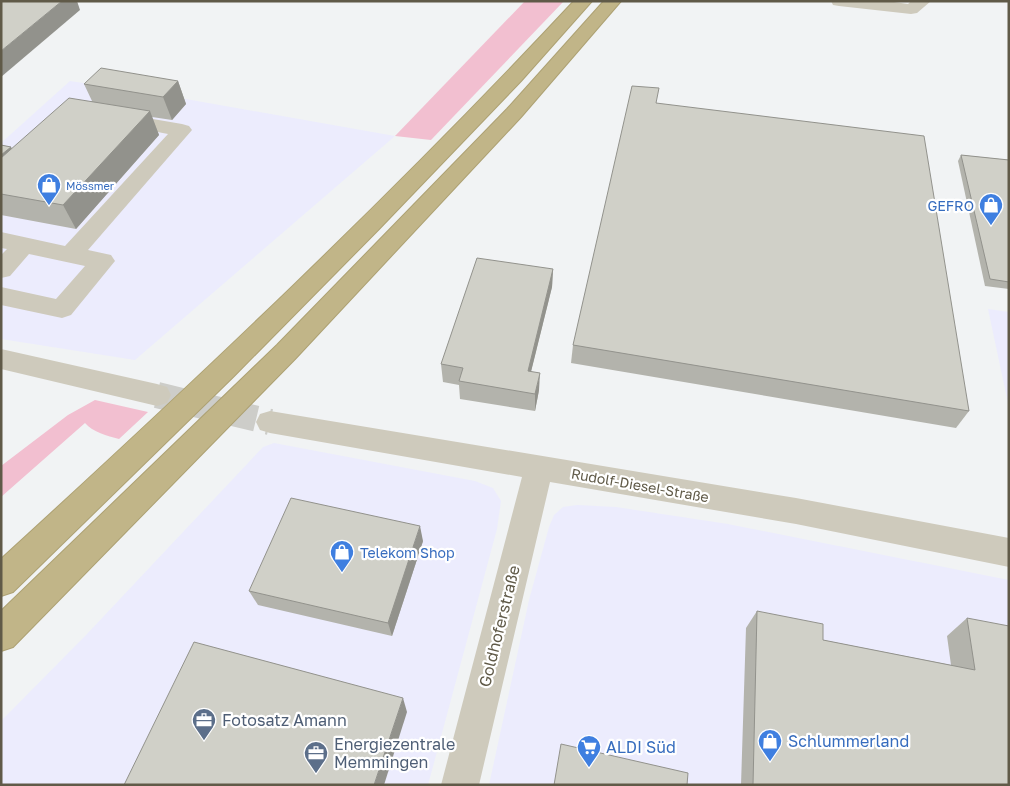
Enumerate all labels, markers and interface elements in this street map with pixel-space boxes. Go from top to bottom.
shop icon: Mössmer [36,172,62,206]
place label: Mössmer [66,179,115,192]
shop icon: GEFRO [978,192,1004,226]
place label: GEFRO [927,197,974,214]
street label: Rudolf-Diesel-Straße [570,465,710,505]
shop icon: Telekom Shop [329,539,355,573]
place label: Telekom Shop [360,544,455,561]
street label: Goldhoferstraße [474,563,524,689]
office icon: Fotosatz Amann [191,707,217,741]
place label: Fotosatz Amann [222,710,347,730]
shop icon: Schlummerland [757,728,783,762]
place label: Schlummerland [788,731,909,751]
place label: Energiezentrale Memmingen [334,734,455,772]
supermarket icon: ALDI Süd [576,734,602,768]
place label: ALDI Süd [606,737,676,757]
office icon: Energiezentrale Memmingen [303,740,329,774]

